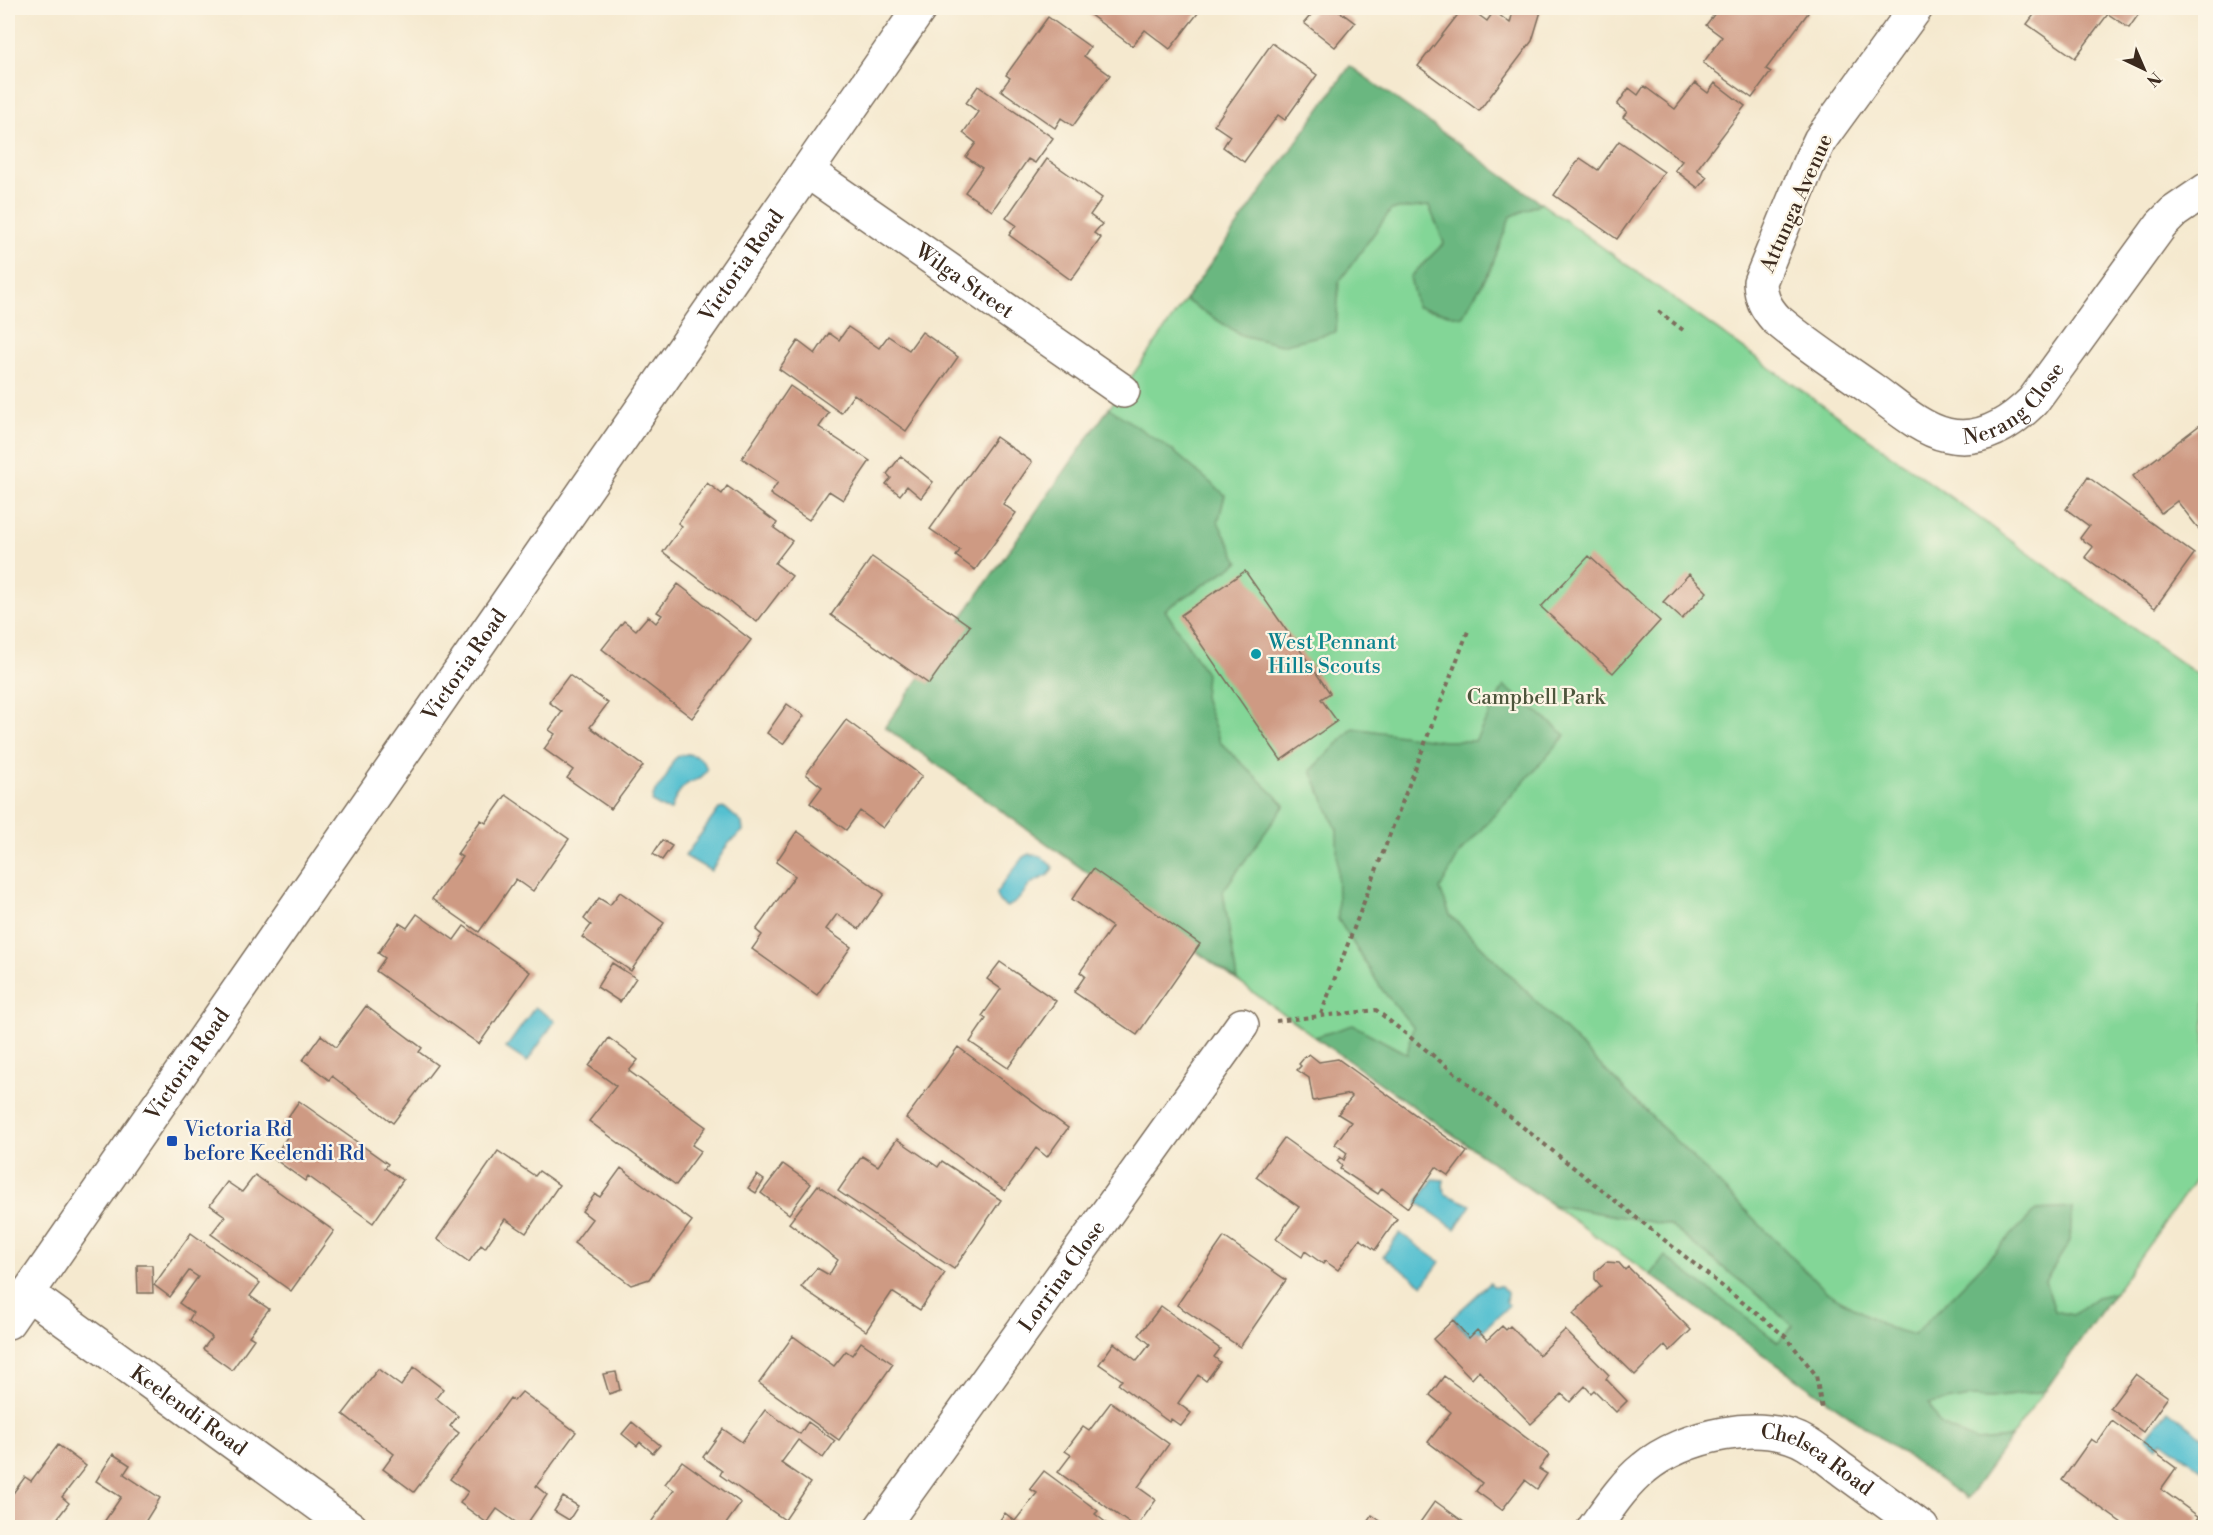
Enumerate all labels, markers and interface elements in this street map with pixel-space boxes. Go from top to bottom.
north arrow [2114,39,2174,99]
text: N [2142,67,2165,91]
street label: Attunga Avenue [1754,130,1839,278]
street label: Victoria Road [694,205,790,328]
street label: Wilga Street [909,238,1019,325]
street label: Nerang Close [1961,358,2071,451]
street label: Victoria Road [417,604,513,727]
place label: West Pennant Hills Scouts [1267,630,1397,680]
marker: West Pennant Hills Scouts [1249,647,1263,661]
park label: Campbell Park [1467,685,1606,711]
street label: Victoria Road [139,1004,236,1126]
place label: Victoria Rd before Keelendi Rd [183,1117,365,1167]
marker: Victoria Rd before Keelendi Rd [165,1134,179,1148]
street label: Lorrina Close [1014,1216,1111,1338]
street label: Keelendi Road [125,1360,252,1462]
street label: Chelsea Road [1760,1419,1878,1502]

